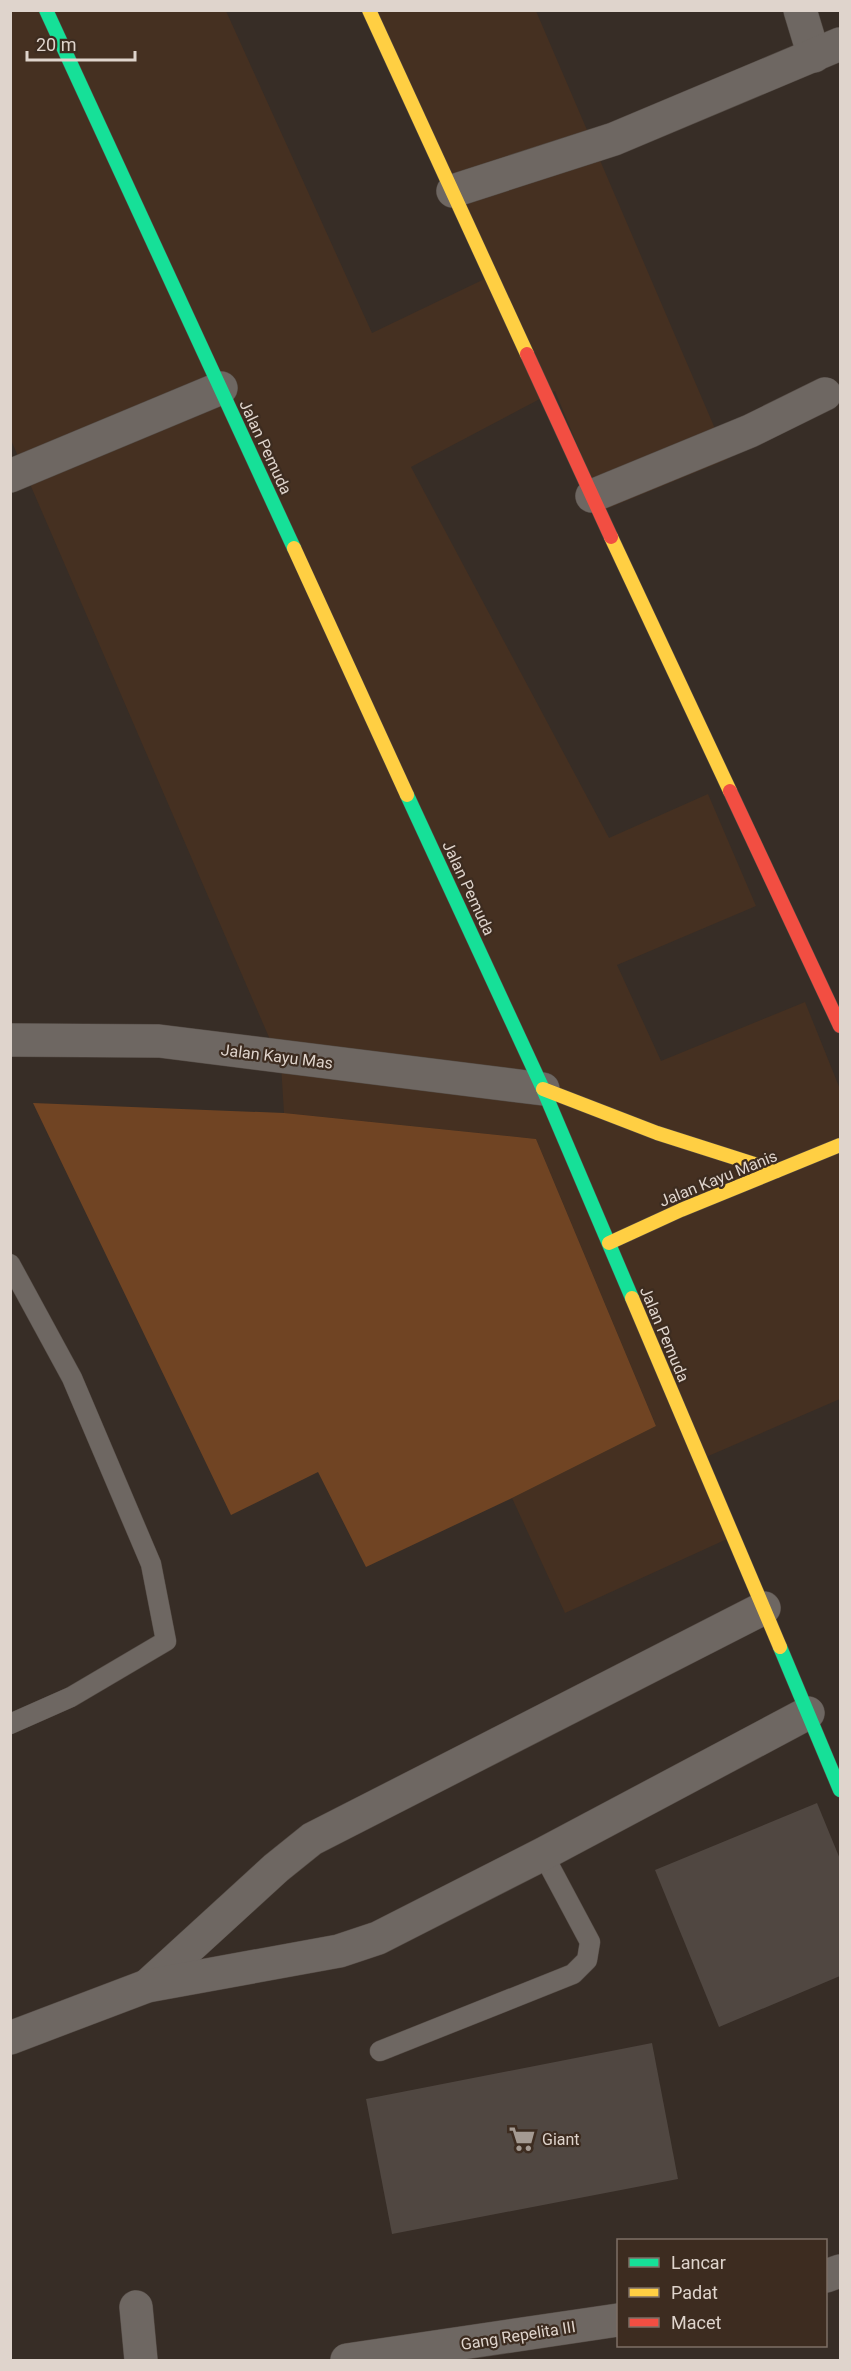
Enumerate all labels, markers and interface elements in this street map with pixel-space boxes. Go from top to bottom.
scale bar [27,24,135,62]
text: 20 m [36,34,76,55]
street label: Jalan Pemuda [235,397,296,497]
street label: Jalan Pemuda [438,838,499,938]
street label: Jalan Kayu Mas [220,1040,334,1073]
street label: Jalan Kayu Manis [656,1146,780,1211]
street label: Jalan Pemuda [636,1284,693,1385]
supermarket icon: Giant [507,2124,537,2154]
place label: Giant [542,2130,580,2149]
legend [617,2239,827,2347]
text: Lancar [671,2252,726,2273]
text: Padat [671,2282,718,2303]
text: Macet [671,2312,721,2333]
street label: Gang Repelita III [459,2317,577,2354]

